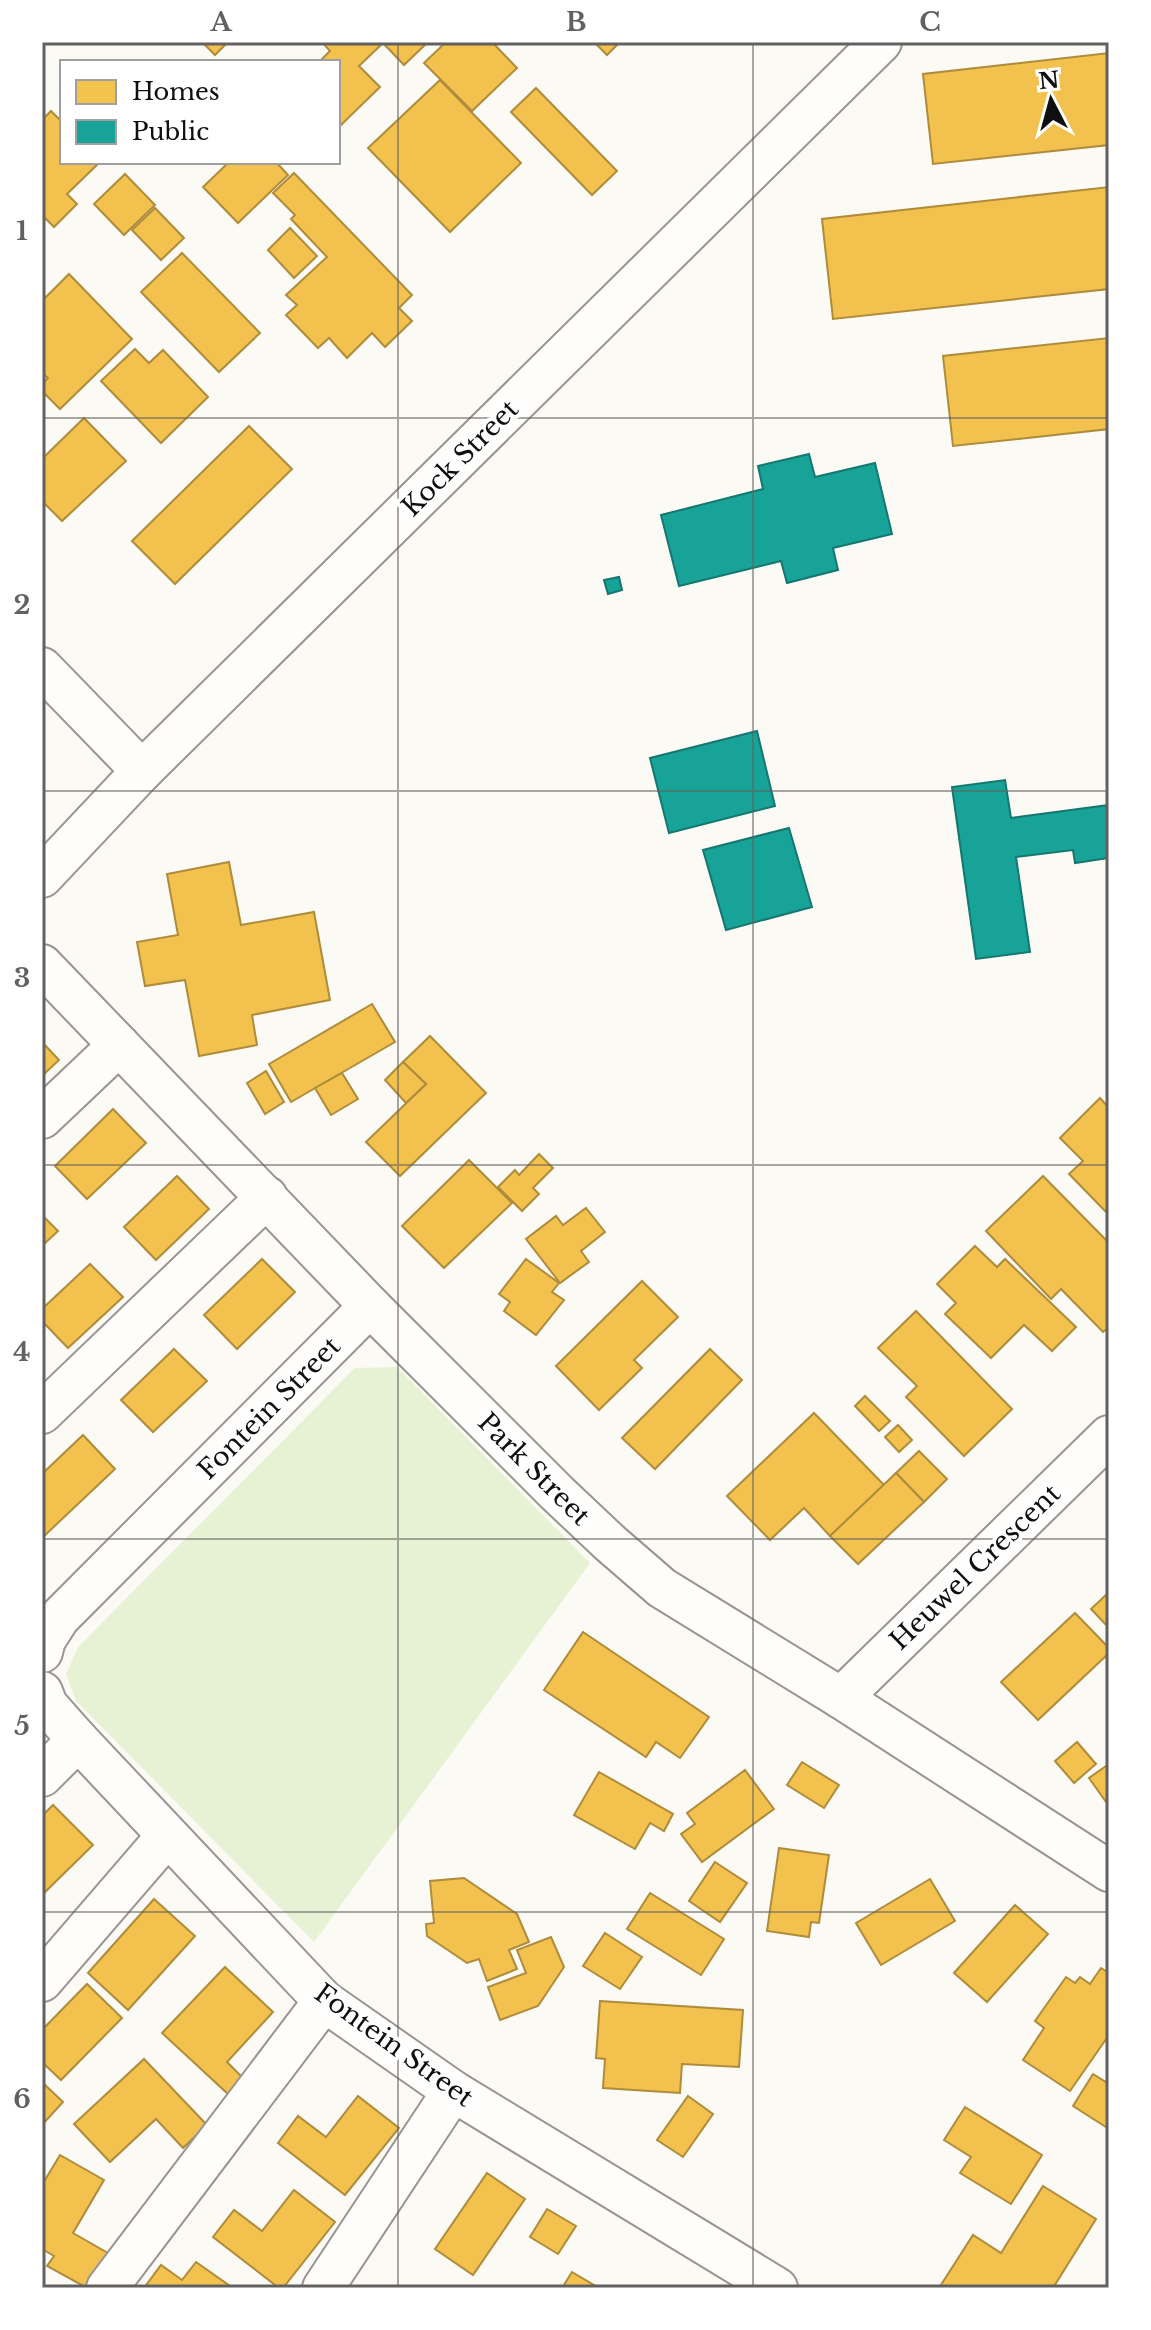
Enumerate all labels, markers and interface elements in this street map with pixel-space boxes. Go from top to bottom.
text: A [209,6,232,38]
text: B [566,6,586,38]
text: C [919,6,941,38]
legend [60,60,340,164]
north arrow [1011,60,1091,140]
text: N [1037,66,1061,95]
text: Homes [132,77,220,106]
text: Public [132,117,209,146]
text: 1 [16,215,28,247]
street label: Kock Street [395,393,525,523]
text: 2 [14,589,30,621]
text: 3 [14,962,30,994]
street label: Fontein Street [191,1330,347,1486]
text: 4 [13,1336,31,1368]
street label: Park Street [471,1406,597,1532]
street label: Heuwel Crescent [883,1477,1067,1656]
text: 5 [14,1710,30,1742]
street label: Fontein Street [308,1977,480,2113]
text: 6 [13,2083,31,2115]

